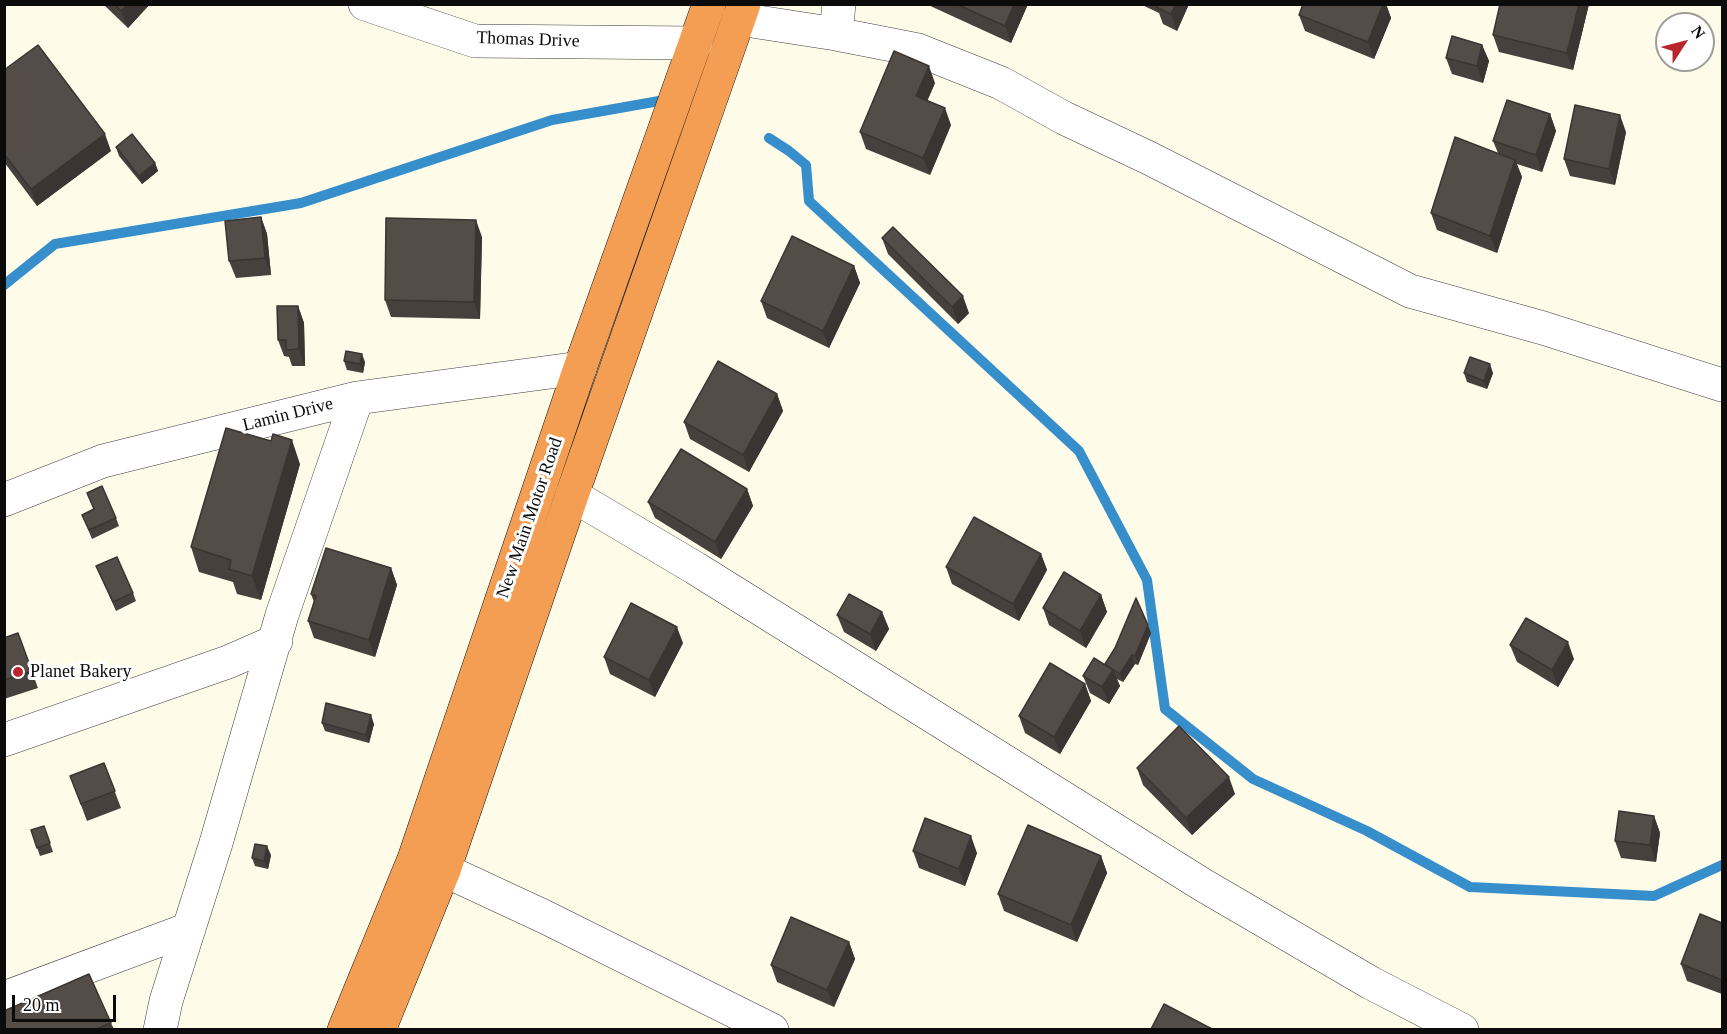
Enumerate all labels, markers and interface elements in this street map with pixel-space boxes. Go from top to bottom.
north arrow [1655,12,1715,72]
text: N [1688,23,1709,42]
street label: Thomas Drive [476,27,580,53]
street label: Lamin Drive [241,393,335,437]
street label: New Main Motor Road [492,435,568,601]
place label: Planet Bakery [30,661,131,683]
marker: Planet Bakery [11,665,25,679]
scale bar [15,983,118,1021]
text: 20 m [23,995,60,1015]

